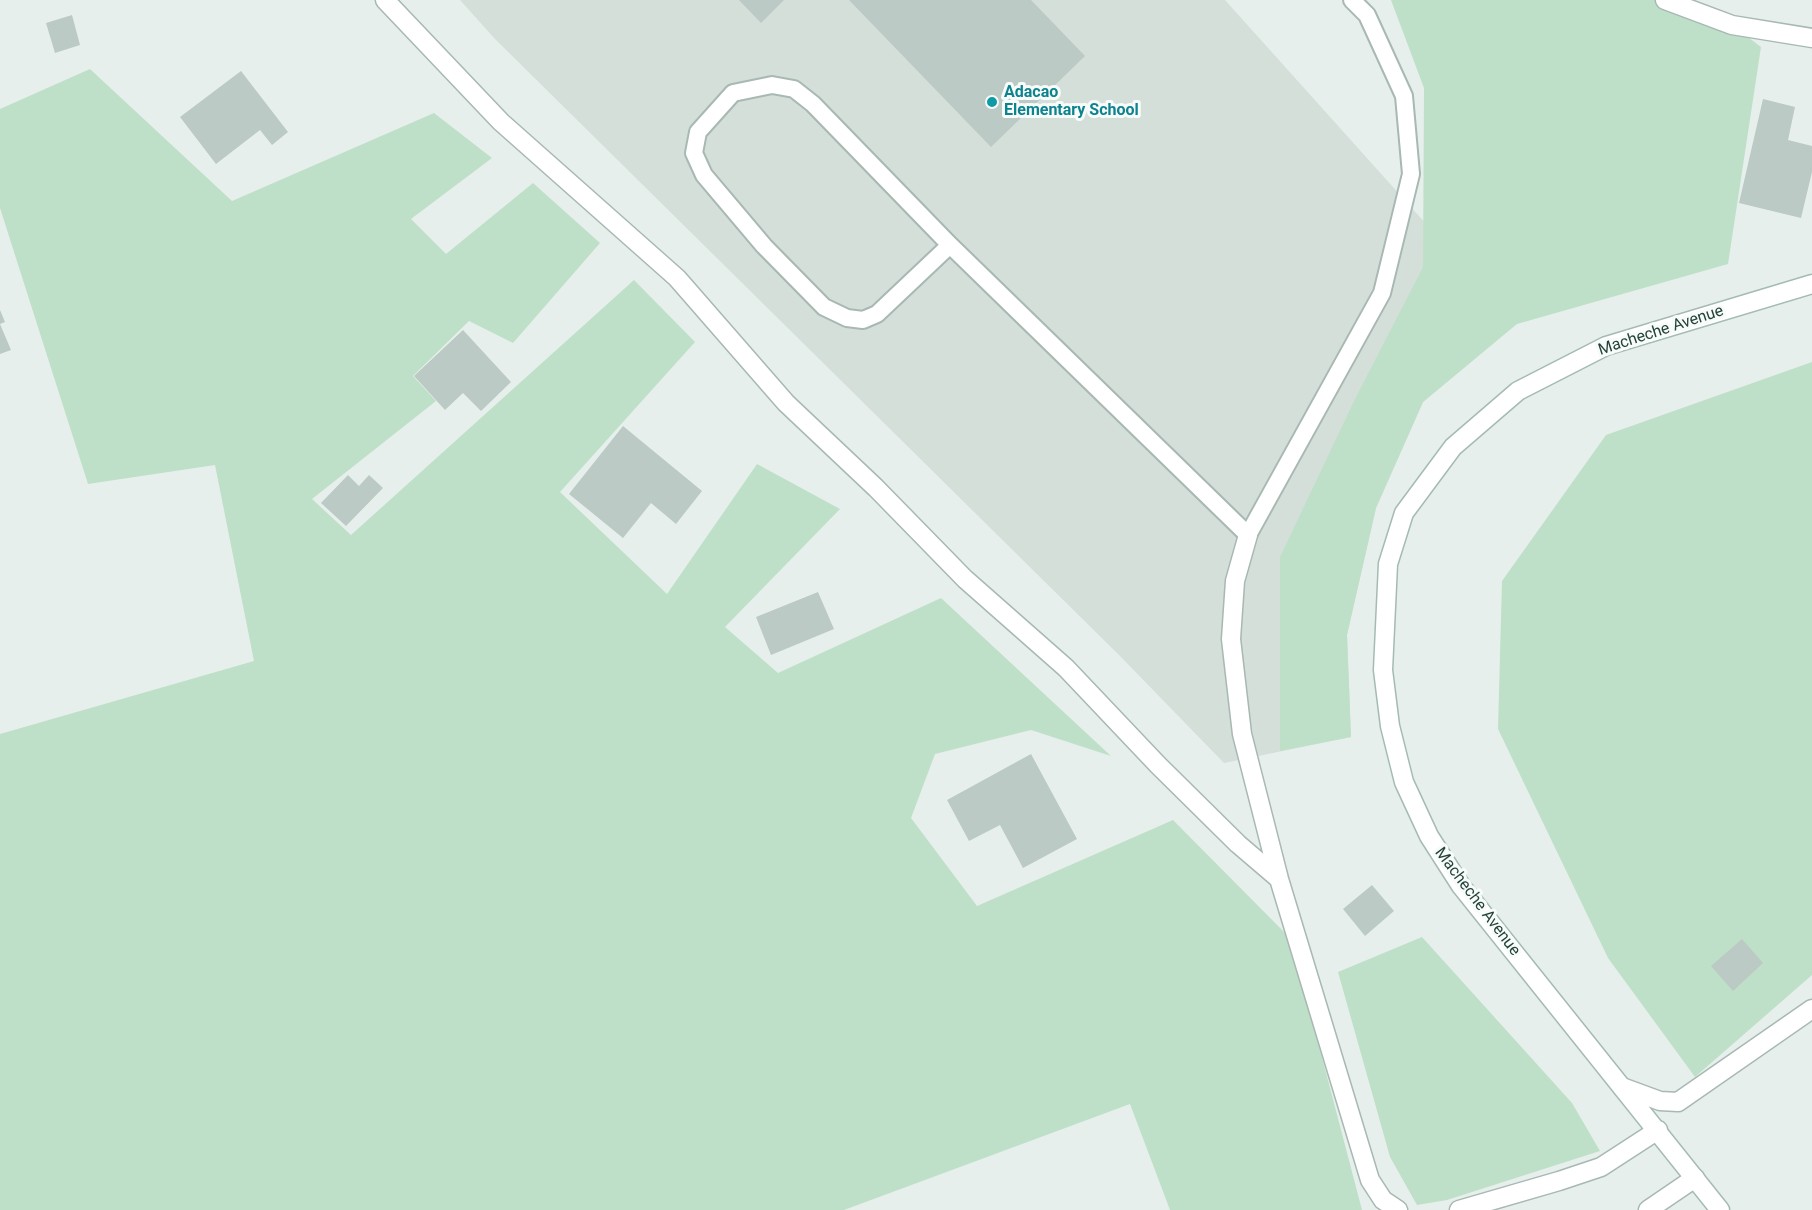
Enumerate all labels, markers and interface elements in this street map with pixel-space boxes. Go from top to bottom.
place label: Adacao Elementary School [1004,83,1139,121]
marker: Adacao Elementary School [985,95,999,109]
street label: Macheche Avenue [1596,302,1726,360]
street label: Macheche Avenue [1430,844,1524,960]

